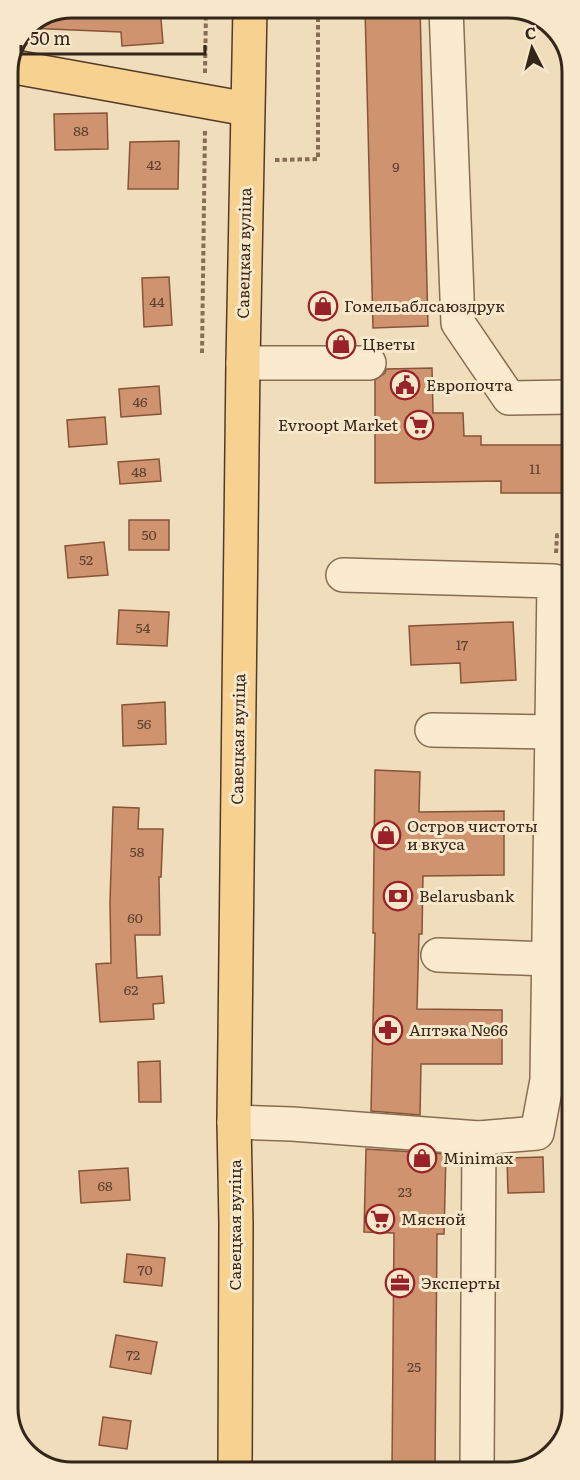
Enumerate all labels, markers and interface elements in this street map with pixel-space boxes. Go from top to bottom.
scale bar [21,18,206,56]
north arrow [502,18,562,78]
text: С [523,20,537,45]
text: 50 m [30,24,71,51]
house number: 88 [73,120,89,140]
house number: 42 [147,154,161,174]
house number: 9 [392,156,400,176]
street label: Савецкая вуліца [230,187,256,319]
shop icon: Гомельаблсаюздрук [307,290,339,322]
house number: 44 [149,291,165,311]
place label: Гомельаблсаюздрук [344,293,505,317]
shop icon: Цветы [325,328,357,360]
place label: Цветы [362,331,415,355]
public building icon: Европочта [389,369,421,401]
place label: Европочта [426,372,513,396]
house number: 46 [132,391,148,411]
supermarket icon: Evroopt Market [403,409,435,441]
place label: Evroopt Market [278,412,399,436]
house number: 11 [529,458,541,478]
house number: 48 [131,461,147,481]
house number: 50 [141,524,157,544]
house number: 52 [79,549,93,569]
house number: 54 [136,617,151,637]
house number: 17 [456,634,468,654]
street label: Савецкая вуліца [224,673,250,805]
house number: 56 [137,713,152,733]
place label: Остров чистоты и вкуса [407,813,538,855]
shop icon: Остров чистоты и вкуса [370,819,402,851]
house number: 58 [130,841,145,861]
bank icon: Belarusbank [382,880,414,912]
place label: Belarusbank [419,883,515,907]
house number: 60 [127,907,143,927]
house number: 62 [124,979,138,999]
pharmacy icon: Аптэка №66 [372,1014,404,1046]
place label: Аптэка №66 [409,1017,508,1041]
shop icon: Minimax [406,1142,438,1174]
place label: Minimax [443,1145,514,1169]
street label: Савецкая вуліца [222,1159,246,1291]
house number: 68 [97,1175,113,1195]
house number: 23 [398,1181,412,1201]
supermarket icon: Мясной [364,1203,396,1235]
place label: Мясной [401,1206,466,1230]
house number: 70 [137,1259,153,1279]
office icon: Эксперты [384,1267,416,1299]
place label: Эксперты [421,1270,500,1294]
house number: 72 [126,1344,140,1364]
house number: 25 [407,1356,421,1376]

